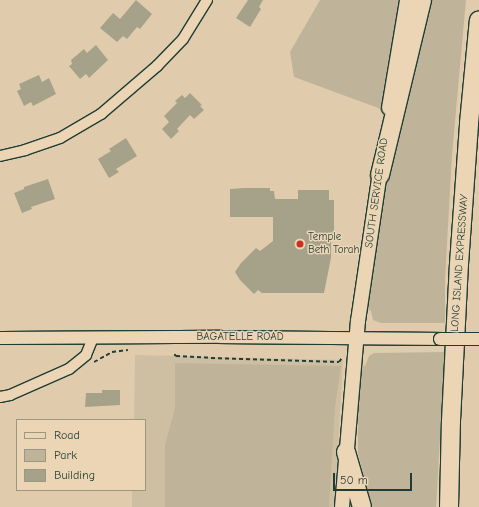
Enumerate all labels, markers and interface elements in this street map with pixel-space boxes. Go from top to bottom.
street label: SOUTH SERVICE ROAD [363,137,391,249]
street label: LONG ISLAND EXPRESSWAY [449,194,471,332]
place label: Temple Beth Torah [308,231,359,257]
marker: Temple Beth Torah [295,239,305,249]
street label: BAGATELLE ROAD [196,330,284,344]
legend [16,419,146,491]
text: Road [54,428,80,442]
text: Park [54,448,77,462]
scale bar [335,465,414,491]
text: Building [54,468,95,482]
text: 50 m [340,473,368,487]

